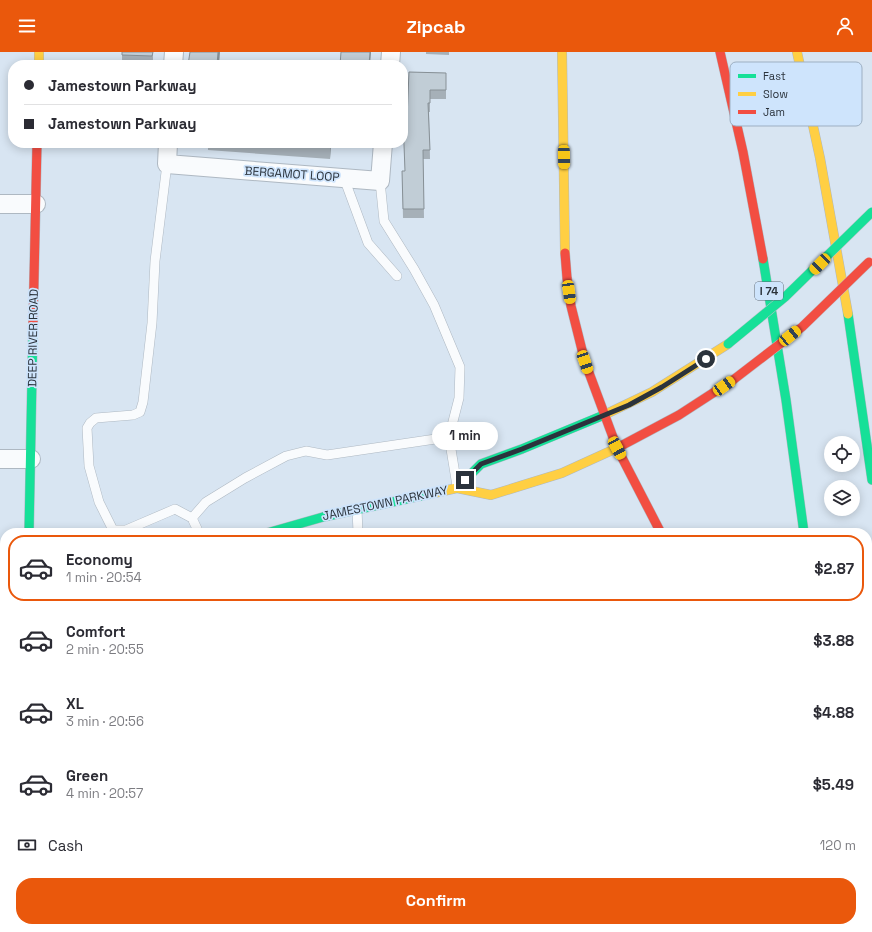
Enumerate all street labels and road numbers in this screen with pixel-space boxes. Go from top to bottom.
street label: BERGAMOT LOOP [244,163,340,185]
road number: I 74 [755,282,783,300]
street label: DEEP RIVER ROAD [24,289,42,387]
street label: JAMESTOWN PARKWAY [321,482,450,524]

